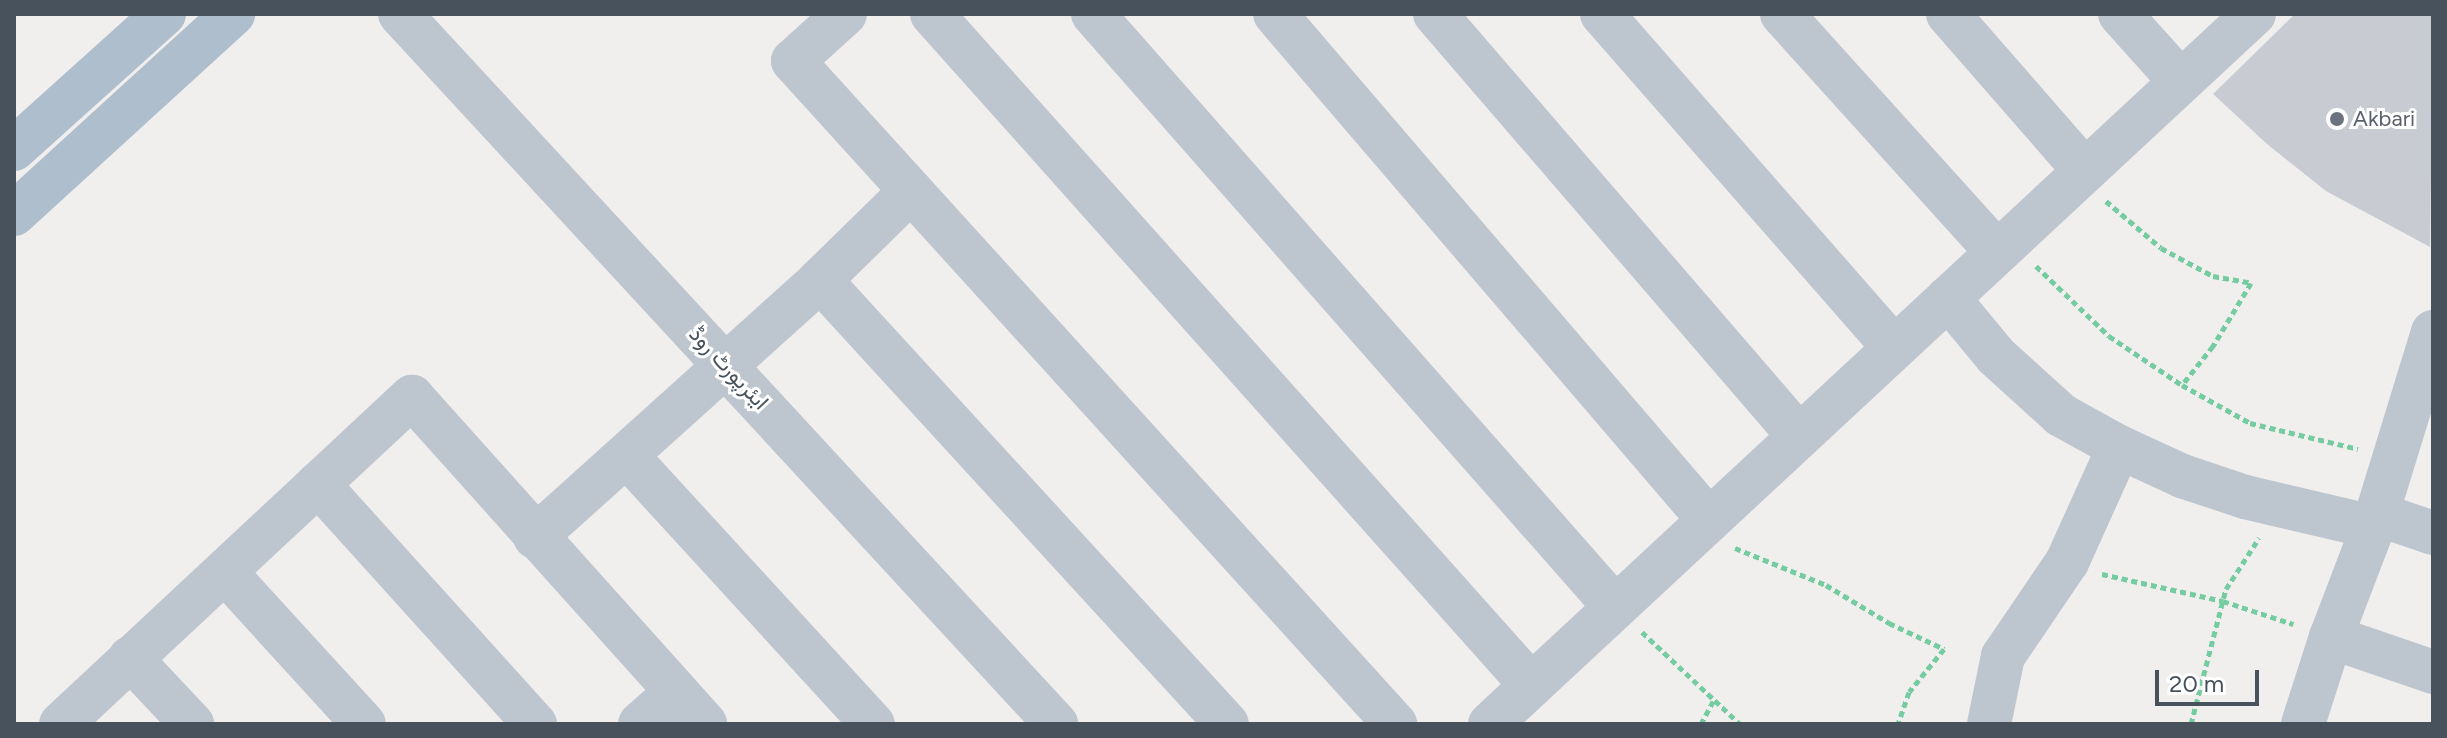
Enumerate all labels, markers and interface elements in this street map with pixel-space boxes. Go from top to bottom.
place label: Akbari [2353,106,2415,132]
marker: Akbari [2328,110,2346,128]
street label: ایئرپورٹ روڈ [684,321,774,415]
scale bar [2159,654,2263,704]
text: 20 m [2169,669,2224,698]

